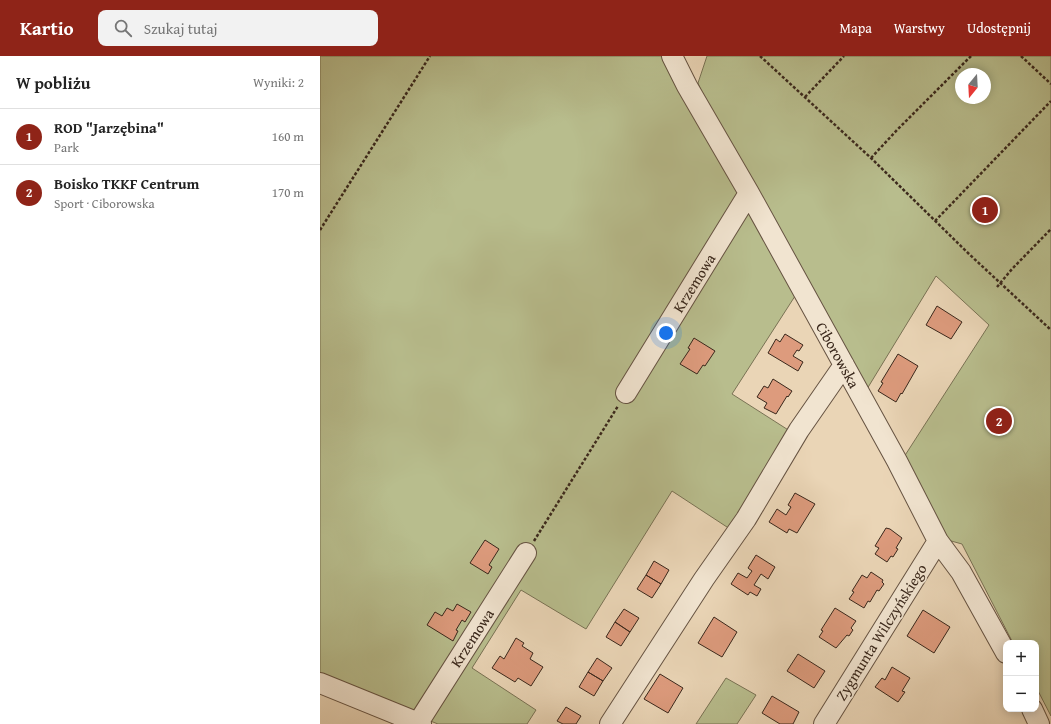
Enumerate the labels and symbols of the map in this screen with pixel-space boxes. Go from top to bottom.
north arrow [955,68,991,104]
pin: 1 [972,195,998,225]
street label: Krzemowa [668,250,720,316]
street label: Ciborowska [811,318,865,392]
your location [656,323,676,343]
pin: 2 [986,406,1012,436]
street label: Zygmunta Wilczyńskiego [830,559,932,704]
street label: Krzemowa [445,605,499,671]

